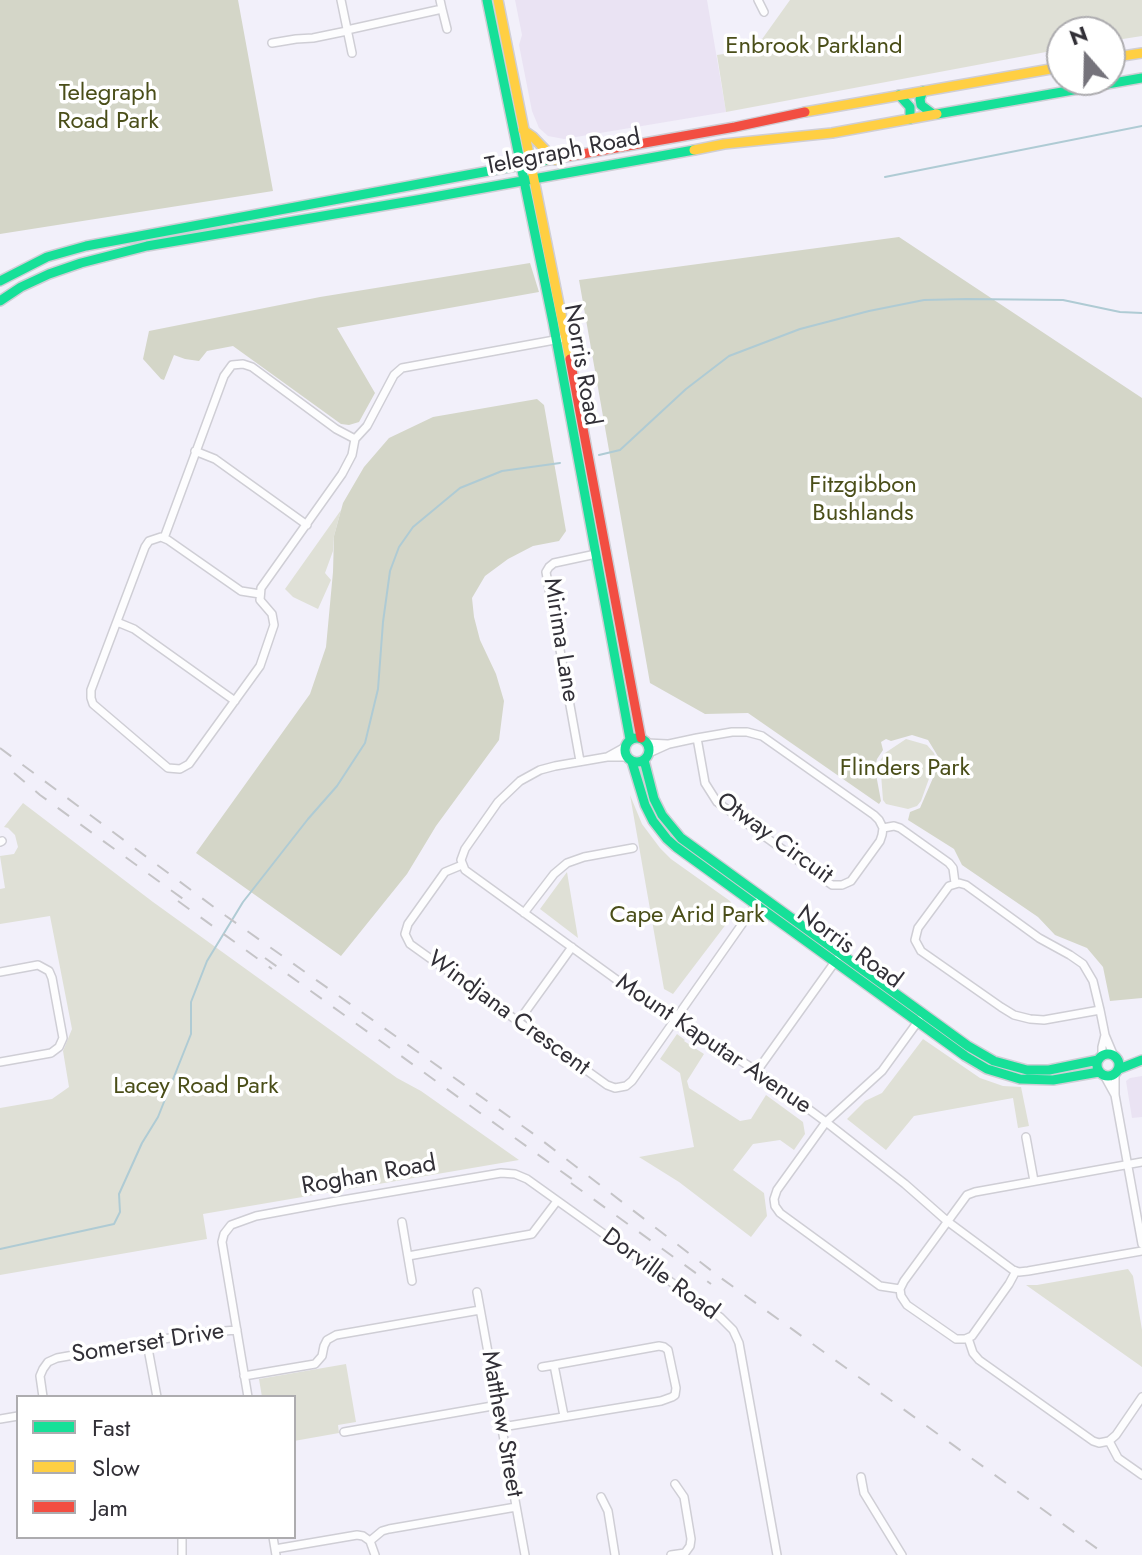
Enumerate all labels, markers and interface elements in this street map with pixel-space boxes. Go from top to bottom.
north arrow [1046,16,1126,96]
text: N [1065,17,1092,53]
park label: Enbrook Parkland [725,33,903,61]
park label: Telegraph Road Park [57,80,159,136]
street label: Telegraph Road [483,124,643,182]
street label: Norris Road [556,302,606,428]
park label: Fitzgibbon Bushlands [809,472,917,528]
street label: Mirima Lane [536,576,584,704]
park label: Flinders Park [840,755,970,783]
street label: Otway Circuit [710,787,838,891]
street label: Norris Road [791,900,907,996]
park label: Cape Arid Park [609,902,765,930]
street label: Windjana Crescent [421,945,595,1083]
street label: Mount Kaputar Avenue [610,969,816,1121]
park label: Lacey Road Park [113,1073,279,1101]
street label: Roghan Road [300,1150,438,1202]
street label: Dorville Road [596,1223,724,1327]
street label: Somerset Drive [70,1318,226,1370]
street label: Matthew Street [474,1349,528,1499]
legend [16,1395,296,1539]
text: Fast [92,1410,130,1445]
text: Slow [92,1450,140,1485]
text: Jam [92,1490,128,1525]

